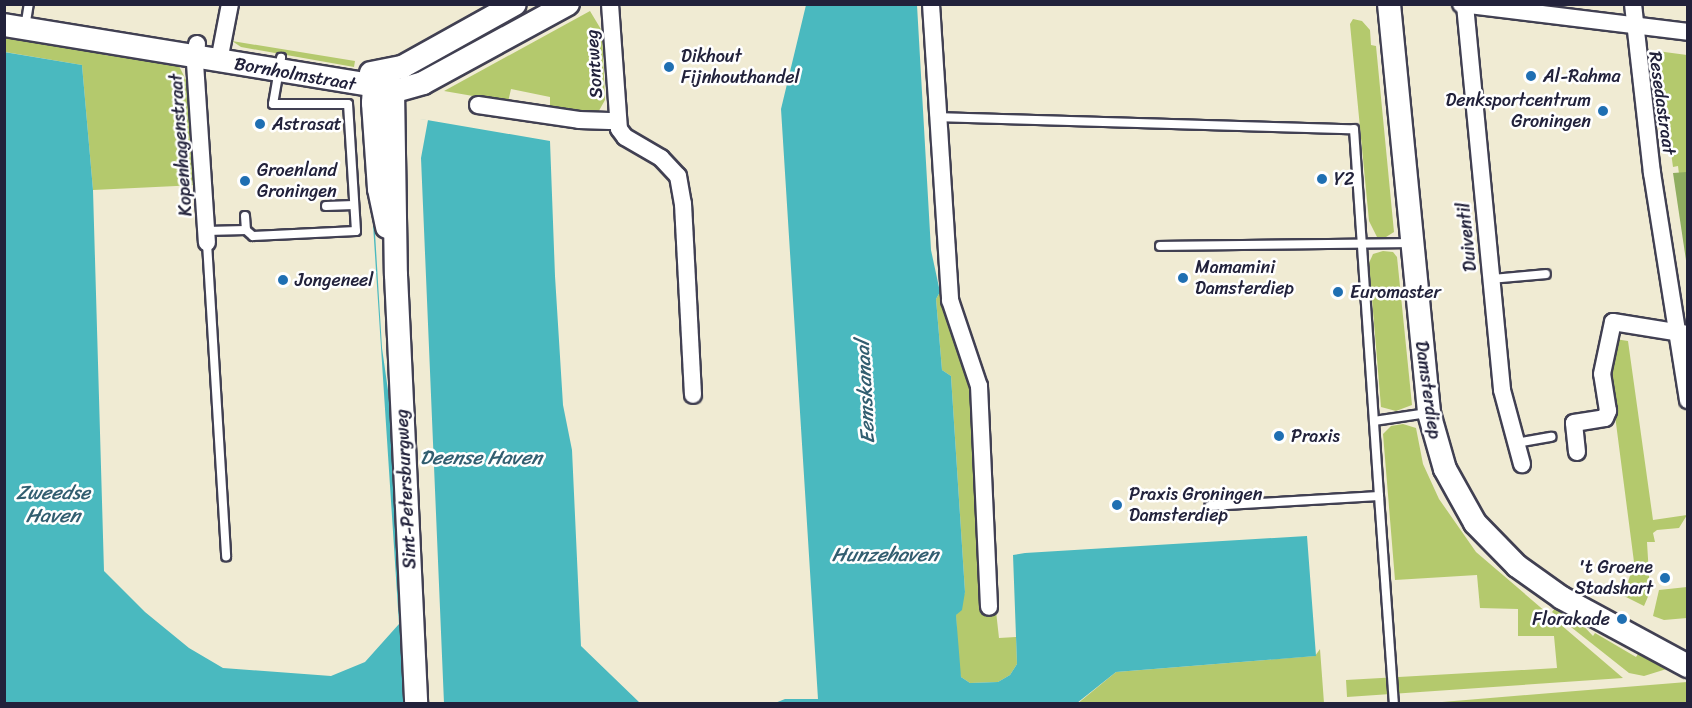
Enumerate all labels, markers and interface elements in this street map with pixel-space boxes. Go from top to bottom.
street label: Sontweg [581,29,607,99]
place label: Dikhout Fijnhouthandel [681,46,800,88]
street label: Resedastraat [1644,50,1680,156]
street label: Bornholmstraat [233,53,357,95]
marker: Dikhout Fijnhouthandel [662,60,676,74]
place label: Al-Rahma [1543,65,1621,87]
marker: Al-Rahma [1524,69,1538,83]
street label: Kopenhagenstraat [165,73,197,217]
place label: Denksportcentrum Groningen [1446,90,1591,132]
marker: Denksportcentrum Groningen [1596,104,1610,118]
place label: Astrasat [272,113,342,135]
marker: Astrasat [253,117,267,131]
place label: Groenland Groningen [257,160,337,202]
place label: Y2 [1334,168,1354,190]
marker: Y2 [1315,172,1329,186]
marker: Groenland Groningen [238,174,252,188]
street label: Duiventil [1453,201,1481,273]
place label: Mamamini Damsterdiep [1195,257,1294,300]
place label: Jongeneel [295,269,373,291]
marker: Mamamini Damsterdiep [1176,271,1190,285]
marker: Jongeneel [276,273,290,287]
place label: Euromaster [1350,281,1441,303]
marker: Euromaster [1331,285,1345,299]
street label: Damsterdiep [1410,339,1446,441]
water label: Eemskanaal [850,340,880,444]
street label: Sint-Petersburgweg [391,408,421,570]
place label: Praxis [1291,425,1340,447]
marker: Praxis [1272,429,1286,443]
water label: Deense Haven [420,445,542,469]
water label: Zweedse Haven [16,480,90,527]
place label: Praxis Groningen Damsterdiep [1129,484,1262,526]
marker: Praxis Groningen Damsterdiep [1110,498,1124,512]
water label: Hunzehaven [832,542,938,566]
place label: 't Groene Stadshart [1575,557,1653,600]
marker: 't Groene Stadshart [1658,571,1672,585]
place label: Florakade [1532,608,1610,630]
marker: Florakade [1615,612,1629,626]

